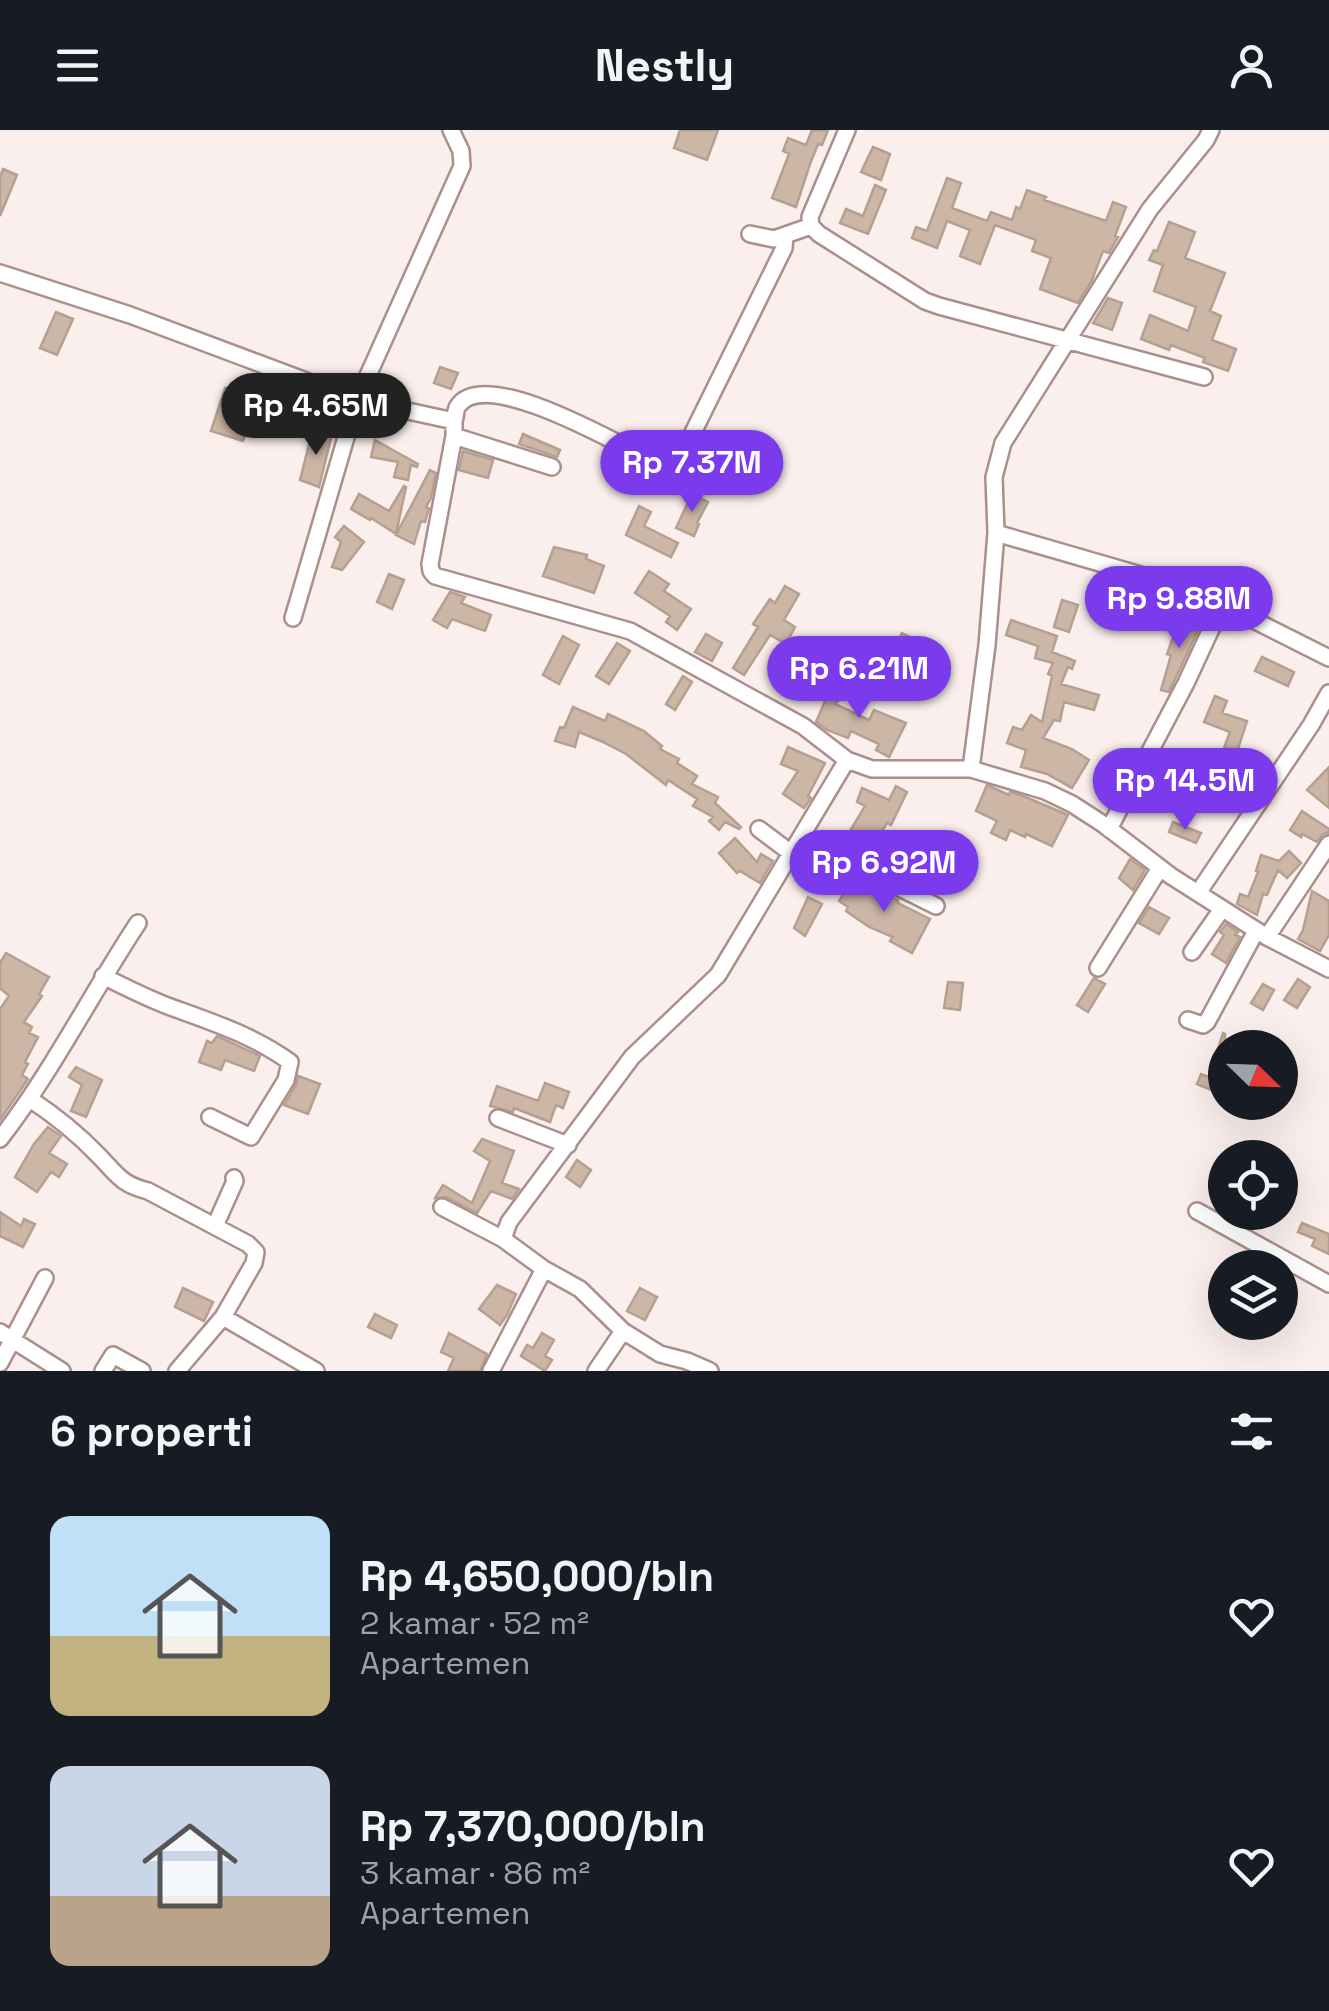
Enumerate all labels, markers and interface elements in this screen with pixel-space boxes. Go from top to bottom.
text: Nestly [595,37,734,94]
icon: menu [50,38,105,93]
icon: person [1224,38,1279,93]
pin: Rp 4.65M [213,373,419,458]
text: Rp 4.65M [243,385,389,425]
pin: Rp 7.37M [589,430,795,515]
text: Rp 7.37M [622,442,762,482]
pin: Rp 9.88M [1076,566,1282,651]
text: Rp 9.88M [1107,578,1251,618]
pin: Rp 6.21M [756,636,962,721]
text: Rp 6.21M [789,648,929,688]
pin: Rp 14.5M [1082,748,1288,833]
text: Rp 14.5M [1115,760,1255,800]
pin: Rp 6.92M [781,830,987,915]
text: Rp 6.92M [812,842,956,882]
north arrow [1208,1030,1298,1120]
map controls [1208,1030,1298,1340]
button: locate [1208,1140,1298,1230]
button: layers [1208,1250,1298,1340]
icon: filters [1224,1404,1279,1459]
text: 6 properti [50,1405,253,1458]
text: Rp 4,650,000/bln [360,1550,714,1603]
icon: home [130,1556,250,1676]
icon: heart [1224,1589,1279,1644]
text: 2 kamar · 52 m² [360,1603,589,1643]
text: Apartemen [360,1643,530,1683]
text: Rp 7,370,000/bln [360,1800,706,1853]
icon: home [130,1806,250,1926]
icon: heart [1224,1839,1279,1894]
text: 3 kamar · 86 m² [360,1853,590,1893]
text: Apartemen [360,1893,530,1933]

